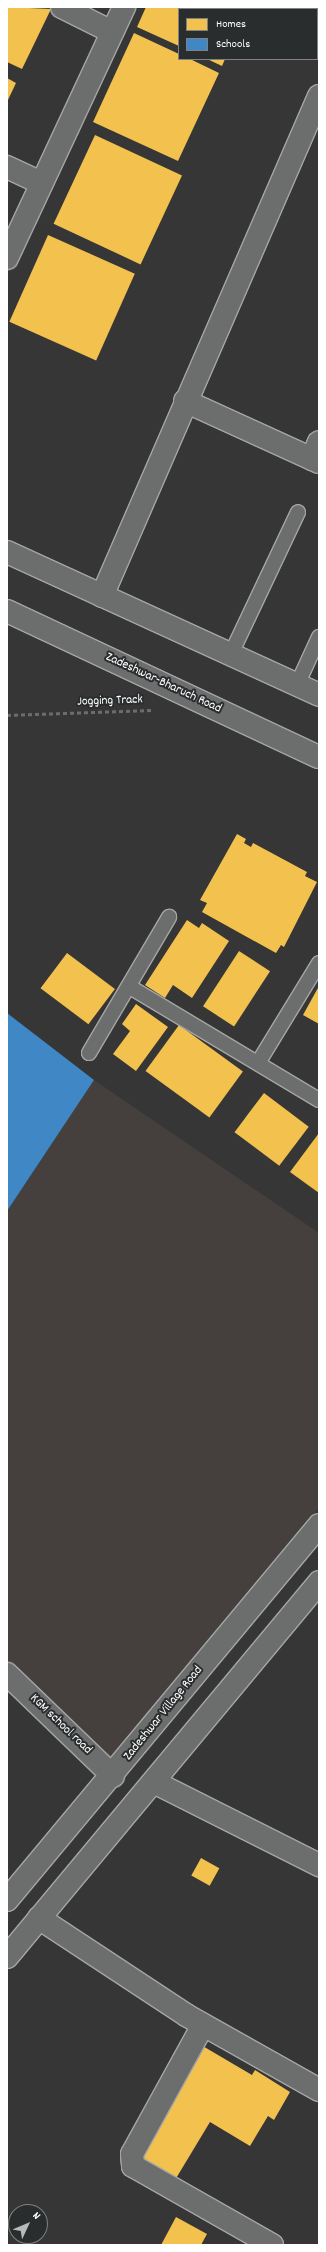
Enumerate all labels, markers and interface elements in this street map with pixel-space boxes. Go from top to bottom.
legend [178,8,318,60]
text: Homes [216,16,246,33]
text: Schools [216,36,250,53]
street label: Zadeshwar-Bharuch Road [103,650,223,718]
street label: Jogging Track [77,693,143,711]
street label: Zadeshwar Village Road [121,1664,207,1764]
street label: KGM school road [26,1692,94,1758]
north arrow [8,2204,48,2244]
text: N [28,2209,44,2224]

